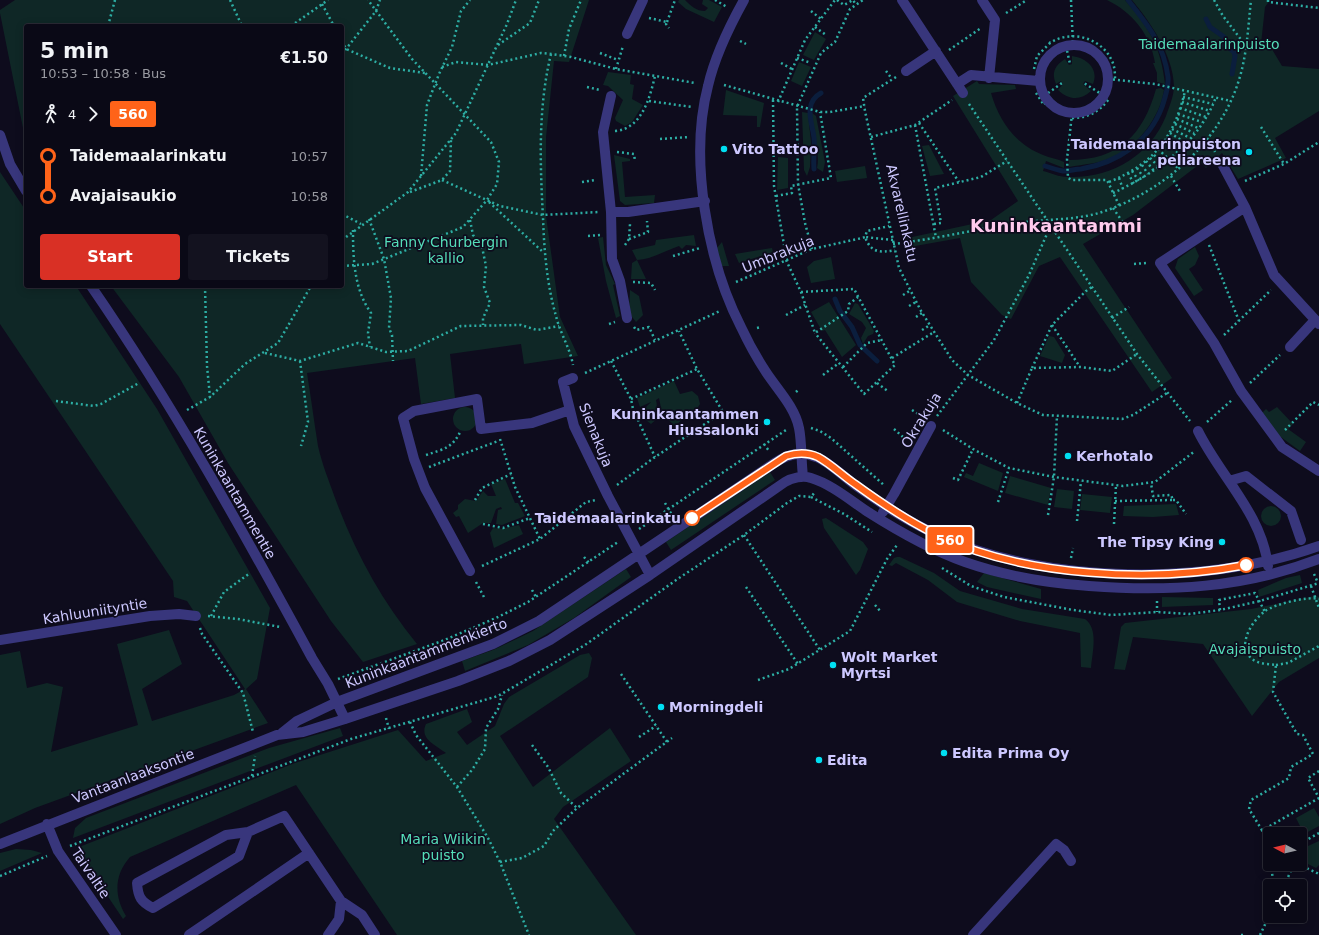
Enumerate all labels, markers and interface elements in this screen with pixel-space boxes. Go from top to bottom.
park label: Taidemaalarinpuisto [1138,36,1279,52]
text: 5 min [40,38,109,63]
text: €1.50 [281,49,328,67]
text: 10:53 – 10:58 · Bus [40,66,166,81]
icon: walk [40,103,62,125]
icon: forward [82,103,104,125]
text: 560 [118,106,148,122]
text: 4 [68,107,76,122]
place label: Taidemaalarinpuiston peliareena [1071,136,1241,168]
place label: Vito Tattoo [732,141,819,157]
marker: Vito Tattoo [719,144,729,154]
text: Taidemaalarinkatu [70,147,227,165]
marker: Taidemaalarinpuiston peliareena [1244,147,1254,157]
text: 10:57 [291,149,328,164]
street label: Akvarellinkatu [883,162,921,264]
text: Avajaisaukio [70,187,177,205]
text: 10:58 [291,189,328,204]
district label: Kuninkaantammi [970,215,1142,236]
street label: Umbrakuja [740,232,816,276]
button: Start [40,234,180,280]
button: Tickets [188,234,328,280]
park label: Fanny Churbergin kallio [384,234,508,266]
street label: Okrakuja [898,389,944,451]
street label: Sienakuja [576,401,616,469]
place label: Kuninkaantammen Hiussalonki [611,406,759,438]
marker: Kuninkaantammen Hiussalonki [762,417,772,427]
street label: Kuninkaantammentie [191,424,279,562]
place label: Kerhotalo [1076,448,1154,464]
marker: Kerhotalo [1063,451,1073,461]
place label: Taidemaalarinkatu [535,510,681,526]
marker: Taidemaalarinkatu [684,510,700,526]
line badge: 560 [927,527,973,553]
text: 560 [935,532,965,548]
place label: The Tipsy King [1098,534,1214,550]
marker: The Tipsy King [1217,537,1227,547]
unlabelled marker [1238,557,1254,573]
street label: Kahluuniityntie [42,595,148,627]
street label: Kuninkaantammenkierto [343,615,509,691]
park label: Avajaispuisto [1209,641,1301,657]
place label: Wolt Market Myrtsi [841,649,938,681]
marker: Wolt Market Myrtsi [828,660,838,670]
place label: Morningdeli [669,699,763,715]
marker: Morningdeli [656,702,666,712]
street label: Vantaanlaaksontie [70,745,196,807]
place label: Edita Prima Oy [952,745,1069,761]
marker: Edita Prima Oy [939,748,949,758]
place label: Edita [827,752,868,768]
marker: Edita [814,755,824,765]
north arrow [1263,827,1307,871]
map controls [1263,827,1307,923]
park label: Maria Wiikin puisto [400,831,486,863]
street label: Taivaltie [68,844,114,901]
button: locate [1263,879,1307,923]

